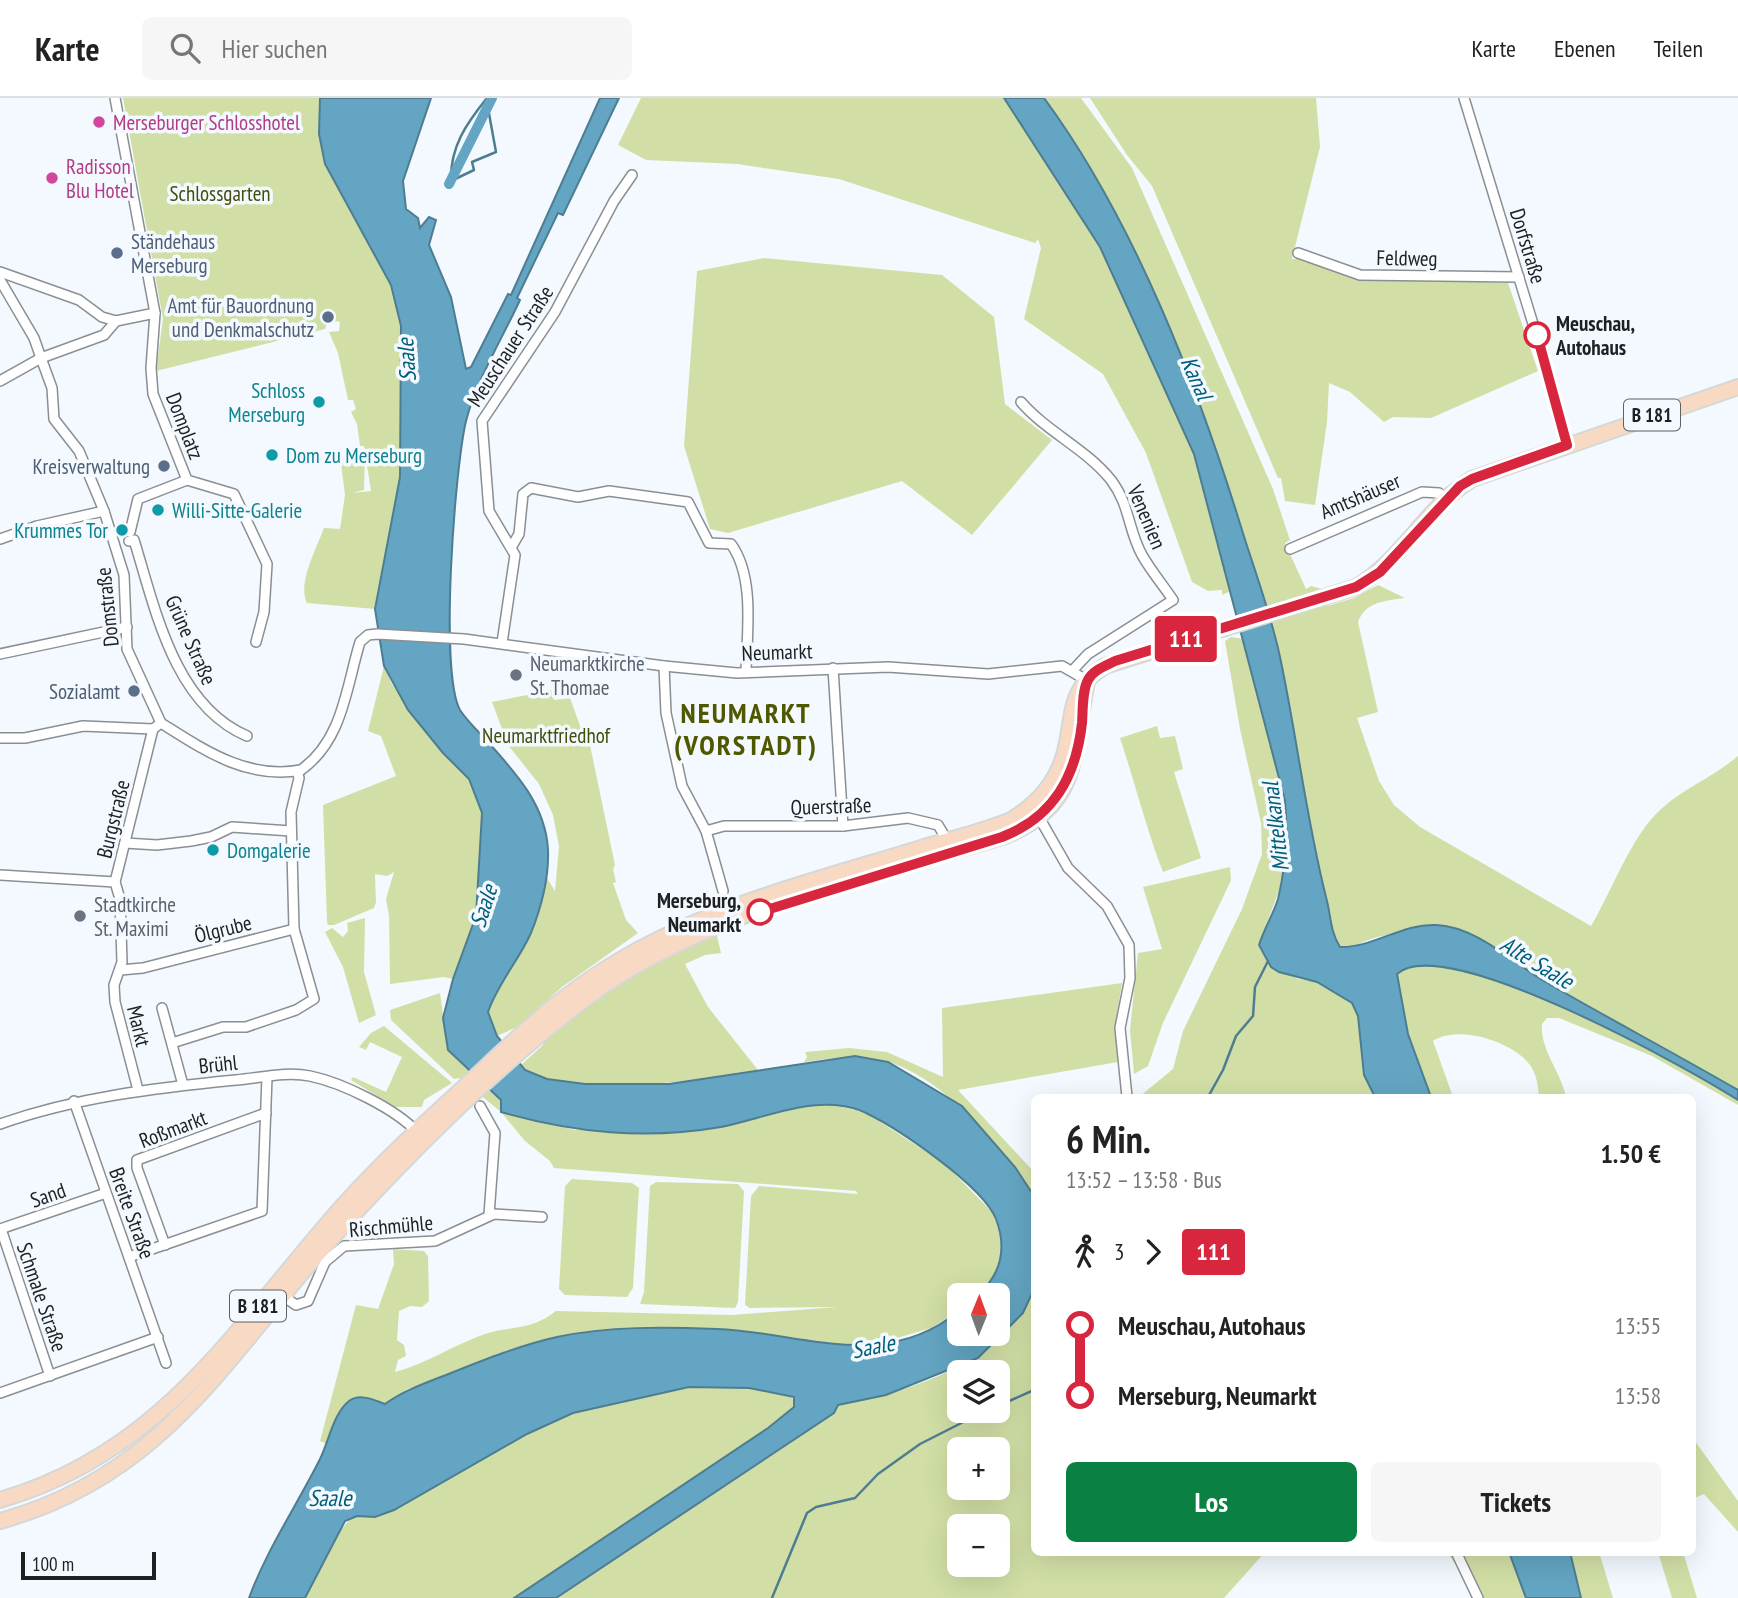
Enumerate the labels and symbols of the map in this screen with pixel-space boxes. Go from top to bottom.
place label: Merseburger Schlosshotel [113,109,300,136]
marker: Merseburger Schlosshotel [91,114,107,130]
place label: Radisson Blu Hotel [66,153,134,204]
marker: Radisson Blu Hotel [44,170,60,186]
park label: Schlossgarten [169,180,271,207]
street label: Dorfstraße [1504,205,1552,287]
place label: Ständehaus Merseburg [131,228,215,279]
street label: Feldweg [1376,244,1438,272]
marker: Ständehaus Merseburg [109,245,125,261]
street label: Meuschauer Straße [461,280,559,412]
place label: Amt für Bauordnung und Denkmalschutz [168,292,314,343]
marker: Amt für Bauordnung und Denkmalschutz [320,309,336,325]
place label: Meuschau, Autohaus [1555,310,1635,361]
marker: Meuschau, Autohaus [1524,322,1550,348]
water label: Saale [390,336,422,383]
water label: Kanal [1175,352,1220,407]
place label: Schloss Merseburg [228,377,305,428]
street label: Domplatz [160,389,210,463]
marker: Schloss Merseburg [311,394,327,410]
road number: B 181 [1624,400,1680,430]
place label: Dom zu Merseburg [286,442,422,469]
marker: Dom zu Merseburg [264,447,280,463]
place label: Kreisverwaltung [33,453,150,480]
marker: Kreisverwaltung [156,458,172,474]
street label: Amtshäuser [1316,467,1405,525]
street label: Venenien [1121,480,1173,553]
place label: Willi-Sitte-Galerie [172,497,302,524]
marker: Willi-Sitte-Galerie [150,502,166,518]
place label: Krummes Tor [14,517,108,544]
marker: Krummes Tor [114,522,130,538]
street label: Domstraße [89,566,125,648]
street label: Grüne Straße [159,591,223,689]
line badge: 111 [1146,616,1226,662]
street label: Neumarkt [741,637,813,667]
place label: Neumarktkirche St. Thomae [530,650,645,701]
marker: Neumarktkirche St. Thomae [508,667,524,683]
place label: Sozialamt [49,678,120,705]
marker: Sozialamt [126,683,142,699]
district label: NEUMARKT (VORSTADT) [674,694,818,763]
park label: Neumarktfriedhof [482,722,611,749]
street label: Burgstraße [90,777,136,861]
water label: Mittelkanal [1255,778,1295,873]
street label: Querstraße [790,791,872,821]
place label: Domgalerie [227,837,311,864]
marker: Domgalerie [205,842,221,858]
water label: Saale [463,880,504,931]
place label: Merseburg, Neumarkt [657,887,741,938]
place label: Stadtkirche St. Maximi [94,891,176,942]
marker: Merseburg, Neumarkt [747,899,773,925]
marker: Stadtkirche St. Maximi [72,908,88,924]
street label: Ölgrube [192,909,254,949]
water label: Alte Saale [1495,929,1580,996]
street label: Markt [121,1003,157,1050]
street label: Brühl [197,1049,239,1079]
street label: Roßmarkt [135,1104,211,1154]
street label: Breite Straße [103,1164,161,1262]
street label: Sand [27,1176,69,1214]
street label: Rischmühle [348,1209,434,1243]
street label: Schmale Straße [11,1239,73,1355]
north arrow [947,1283,1010,1346]
road number: B 181 [230,1290,286,1322]
water label: Saale [849,1327,898,1364]
water label: Saale [308,1483,353,1512]
scale bar [21,1549,156,1581]

